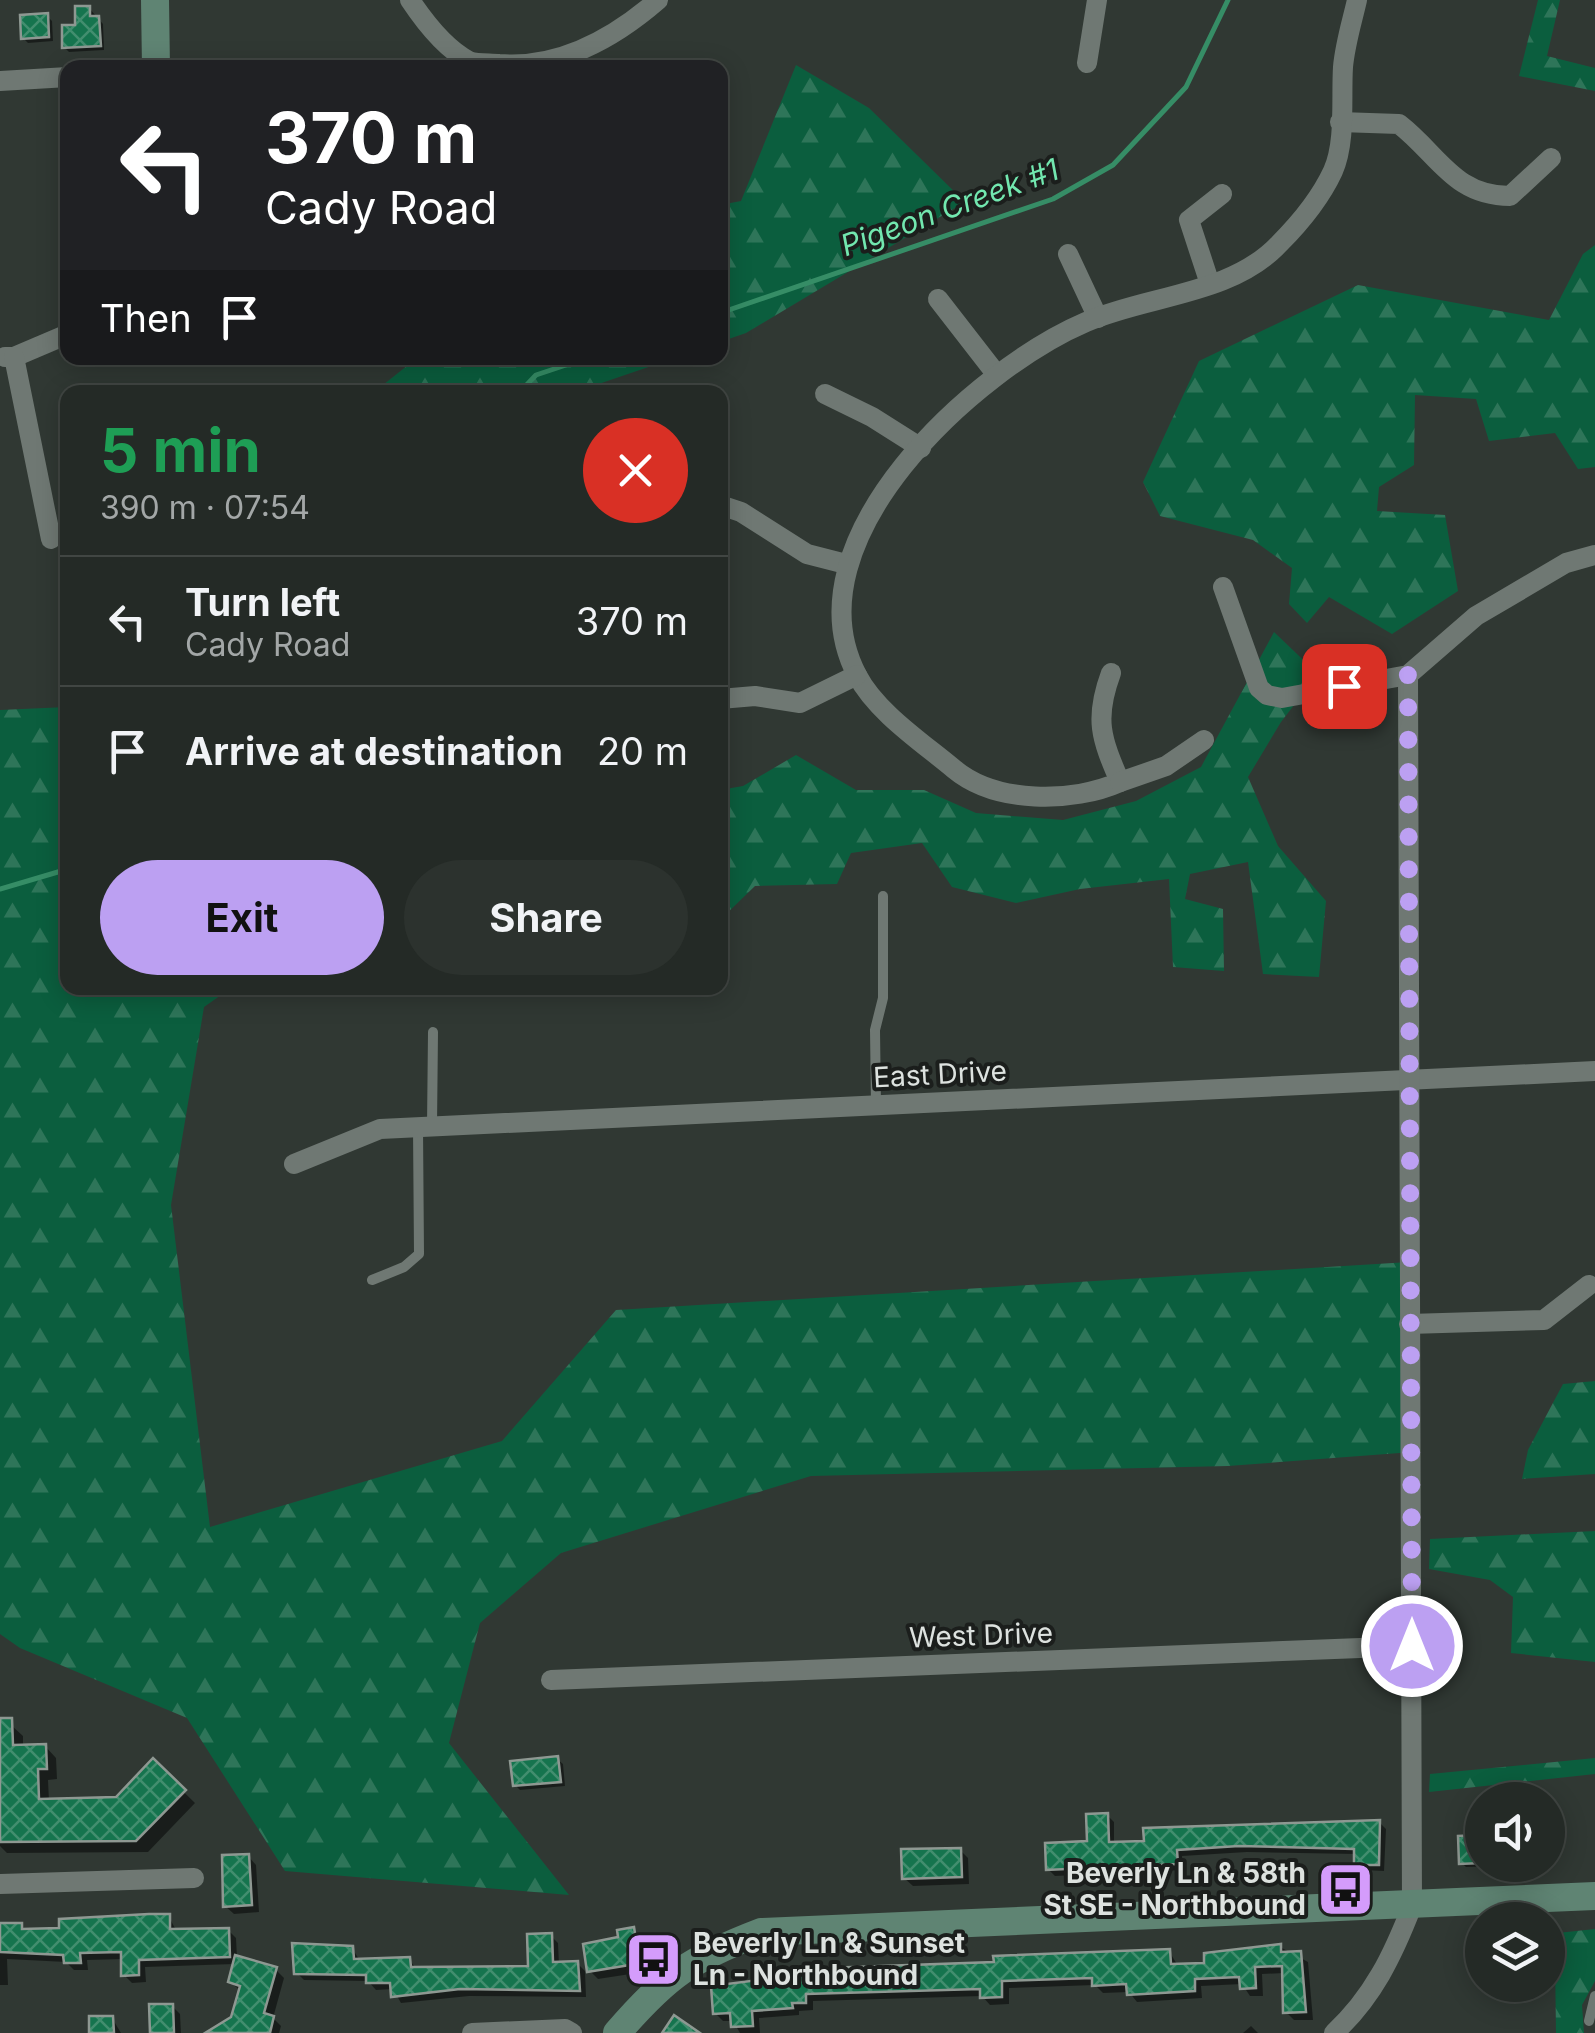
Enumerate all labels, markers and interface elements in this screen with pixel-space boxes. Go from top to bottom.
text: 370 m [265,95,477,180]
icon: left [100,100,230,230]
water label: Pigeon Creek #1 [836,151,1064,263]
text: Cady Road [265,180,497,235]
icon: arrive [212,290,267,345]
text: Then [100,295,192,341]
text: 5 min [100,414,261,486]
button: close [583,418,688,523]
text: 390 m · 07:54 [100,488,310,527]
text: Turn left [185,579,340,625]
icon: left [100,594,155,649]
text: 370 m [576,598,688,644]
text: Cady Road [185,625,350,664]
pin [1302,644,1387,729]
icon: arrive [1317,659,1372,714]
icon: arrive [100,724,155,779]
text: Arrive at destination [185,728,563,774]
text: 20 m [597,728,688,774]
button: Exit [100,860,384,975]
button: Share [404,860,688,975]
street label: East Drive [872,1054,1008,1094]
position arrow [1360,1594,1464,1698]
street label: West Drive [909,1616,1053,1654]
map controls [1465,1782,1565,2002]
button: sound [1465,1782,1565,1882]
place label: Beverly Ln & 58th St SE - Northbound [1044,1856,1306,1922]
bus stop icon: Beverly Ln & 58th St SE - Northbound [1315,1859,1375,1919]
button: layers [1465,1902,1565,2002]
place label: Beverly Ln & Sunset Ln - Northbound [693,1926,965,1992]
bus stop icon: Beverly Ln & Sunset Ln - Northbound [624,1929,684,1989]

